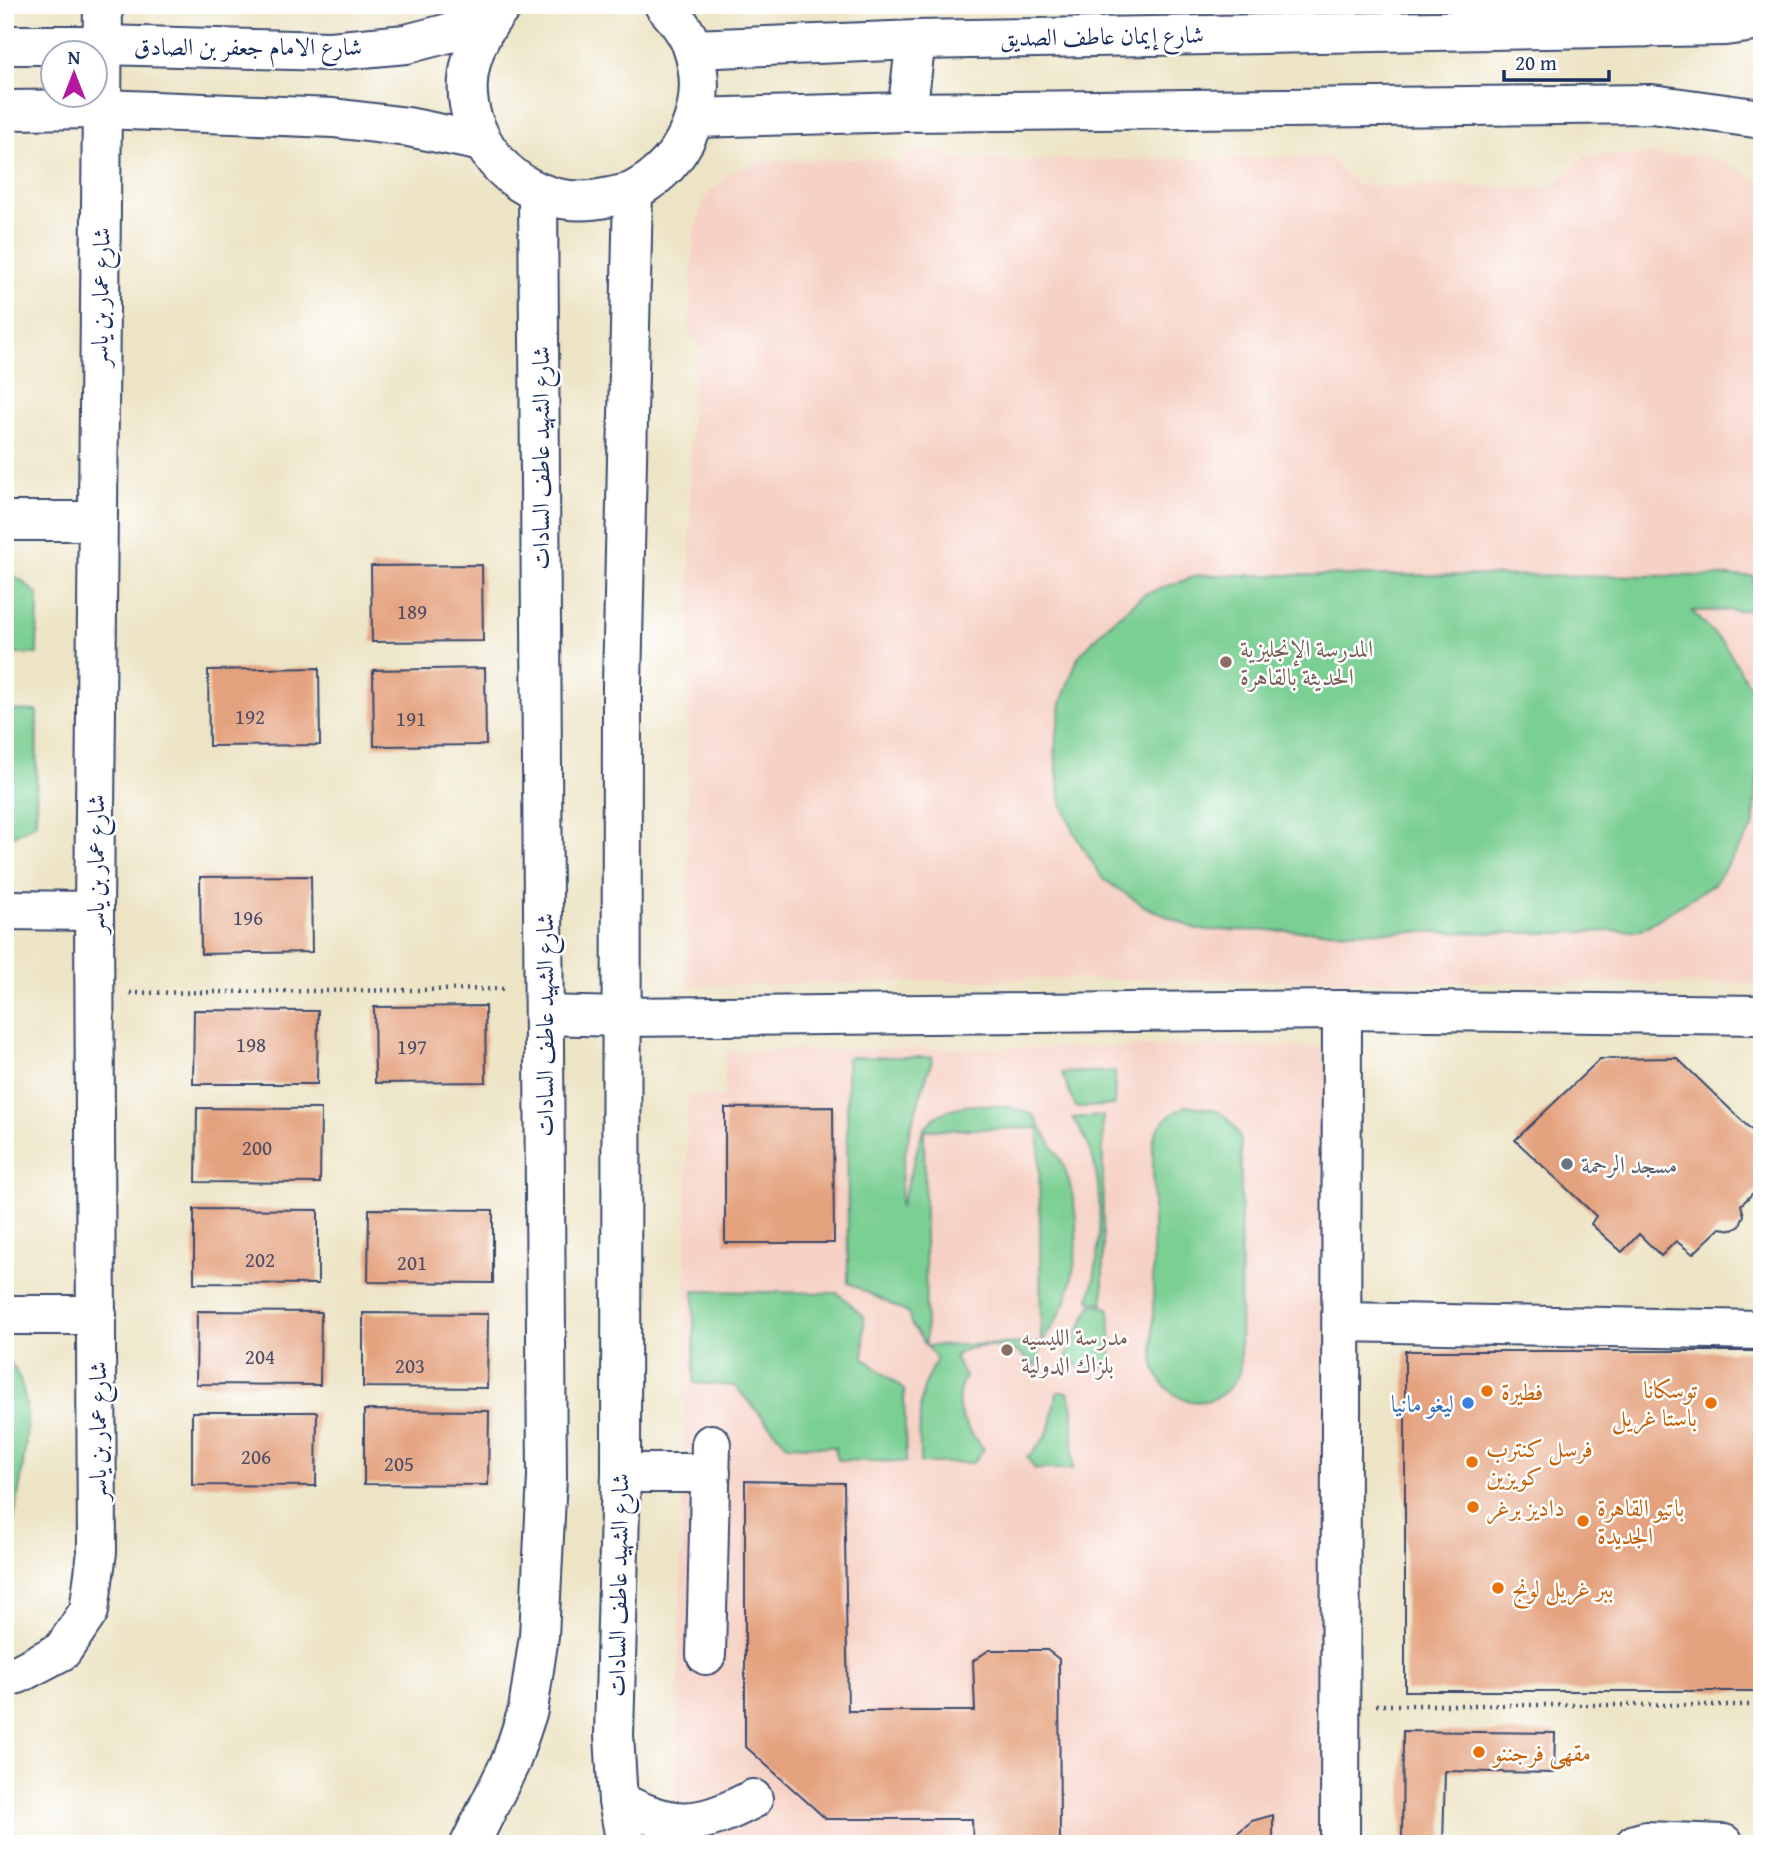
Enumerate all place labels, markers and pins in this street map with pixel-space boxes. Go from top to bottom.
place label: المدرسة الإنجليزية الحديثة بالقاهرة [1240,631,1373,694]
marker: المدرسة الإنجليزية الحديثة بالقاهرة [1218,654,1234,670]
place label: مسجد الرحمة [1581,1147,1677,1182]
marker: مسجد الرحمة [1559,1156,1575,1172]
place label: مدرسة الليسيه بلزاك الدولية [1021,1319,1128,1382]
marker: مدرسة الليسيه بلزاك الدولية [999,1342,1015,1358]
place label: توسكانا باستا غريل [1612,1372,1697,1435]
place label: فطيرة [1501,1374,1543,1409]
marker: فطيرة [1479,1383,1495,1399]
place label: ليغو مانيا [1391,1386,1454,1421]
marker: ليغو مانيا [1460,1395,1476,1411]
marker: توسكانا باستا غريل [1703,1395,1719,1411]
place label: فرسل كنترب كويزين [1486,1431,1593,1494]
marker: فرسل كنترب كويزين [1464,1454,1480,1470]
place label: داديز برغر [1487,1490,1565,1525]
place label: باتيو القاهرة الجديدة [1597,1490,1684,1553]
marker: داديز برغر [1465,1499,1481,1515]
marker: باتيو القاهرة الجديدة [1575,1513,1591,1529]
place label: ببر غريل لونج [1512,1571,1613,1609]
marker: ببر غريل لونج [1490,1580,1506,1596]
place label: مقهى فرجننو [1491,1735,1591,1770]
marker: مقهى فرجننو [1471,1744,1487,1760]

